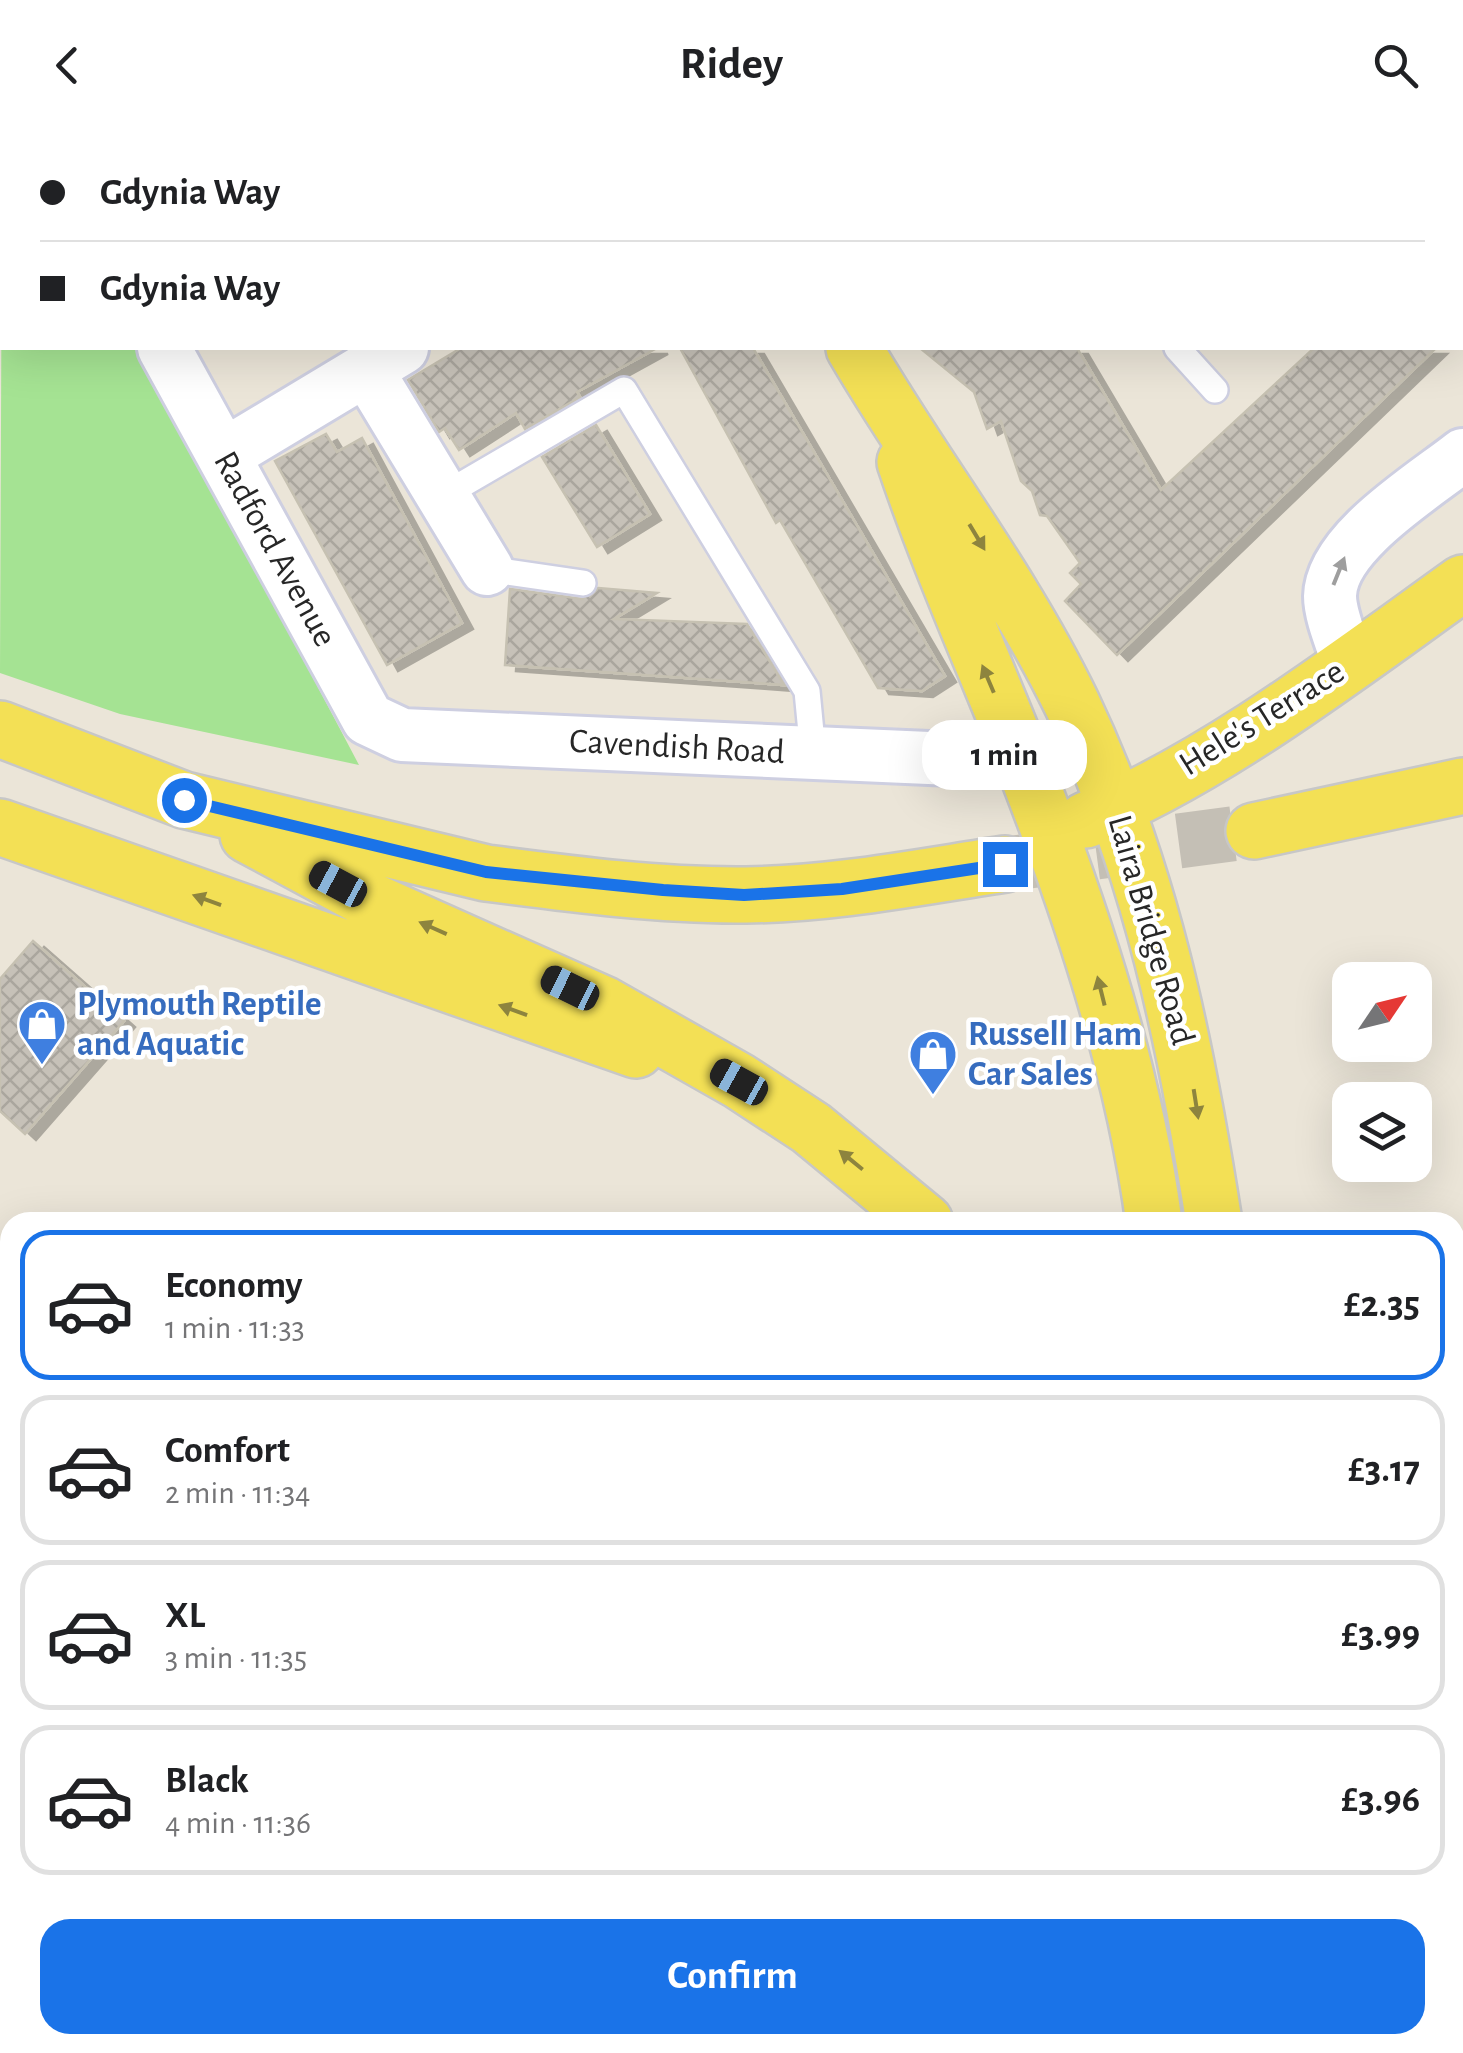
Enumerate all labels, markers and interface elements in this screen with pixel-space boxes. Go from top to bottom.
icon: back [40,38,95,93]
icon: search [1368,38,1423,93]
text: Ridey [680,42,783,87]
text: Gdynia Way [100,174,280,212]
text: Gdynia Way [100,270,280,308]
street label: Radford Avenue [207,446,343,652]
one-way arrow [968,523,985,551]
one-way arrow [1332,556,1348,586]
street label: Hele's Terrace [1174,654,1350,782]
one-way arrow [980,664,996,693]
callout: 1 min [922,719,1088,789]
street label: Cavendish Road [568,724,786,770]
text: 1 min [971,739,1038,771]
route start [162,778,207,823]
street label: Laira Bridge Road [1102,811,1200,1049]
route end [983,842,1028,887]
car [304,857,372,911]
one-way arrow [191,892,221,907]
one-way arrow [418,920,448,936]
car [536,961,604,1015]
north arrow [1332,962,1432,1062]
map controls [1332,962,1432,1182]
one-way arrow [1093,975,1108,1006]
place label: Plymouth Reptile and Aquatic [77,987,322,1062]
shop icon: Plymouth Reptile and Aquatic [16,998,68,1066]
one-way arrow [497,1002,527,1017]
place label: Russell Ham Car Sales [968,1017,1142,1092]
shop icon: Russell Ham Car Sales [907,1028,959,1096]
car [705,1054,773,1110]
button: layers [1332,1082,1432,1182]
one-way arrow [1189,1089,1204,1121]
one-way arrow [838,1150,863,1171]
icon: car [45,1260,135,1350]
text: Economy [165,1267,303,1305]
text: £2.35 [1344,1286,1420,1324]
text: 1 min · 11:33 [165,1312,305,1344]
icon: car [45,1425,135,1515]
text: Comfort [165,1432,290,1470]
text: £3.17 [1348,1451,1420,1489]
text: 2 min · 11:34 [165,1477,311,1509]
icon: car [45,1590,135,1680]
text: XL [165,1597,205,1635]
text: £3.99 [1341,1616,1420,1654]
text: 3 min · 11:35 [165,1642,307,1674]
icon: car [45,1755,135,1845]
text: Black [165,1762,249,1800]
text: £3.96 [1341,1781,1420,1819]
text: 4 min · 11:36 [165,1807,311,1839]
button: Confirm [40,1919,1425,2034]

